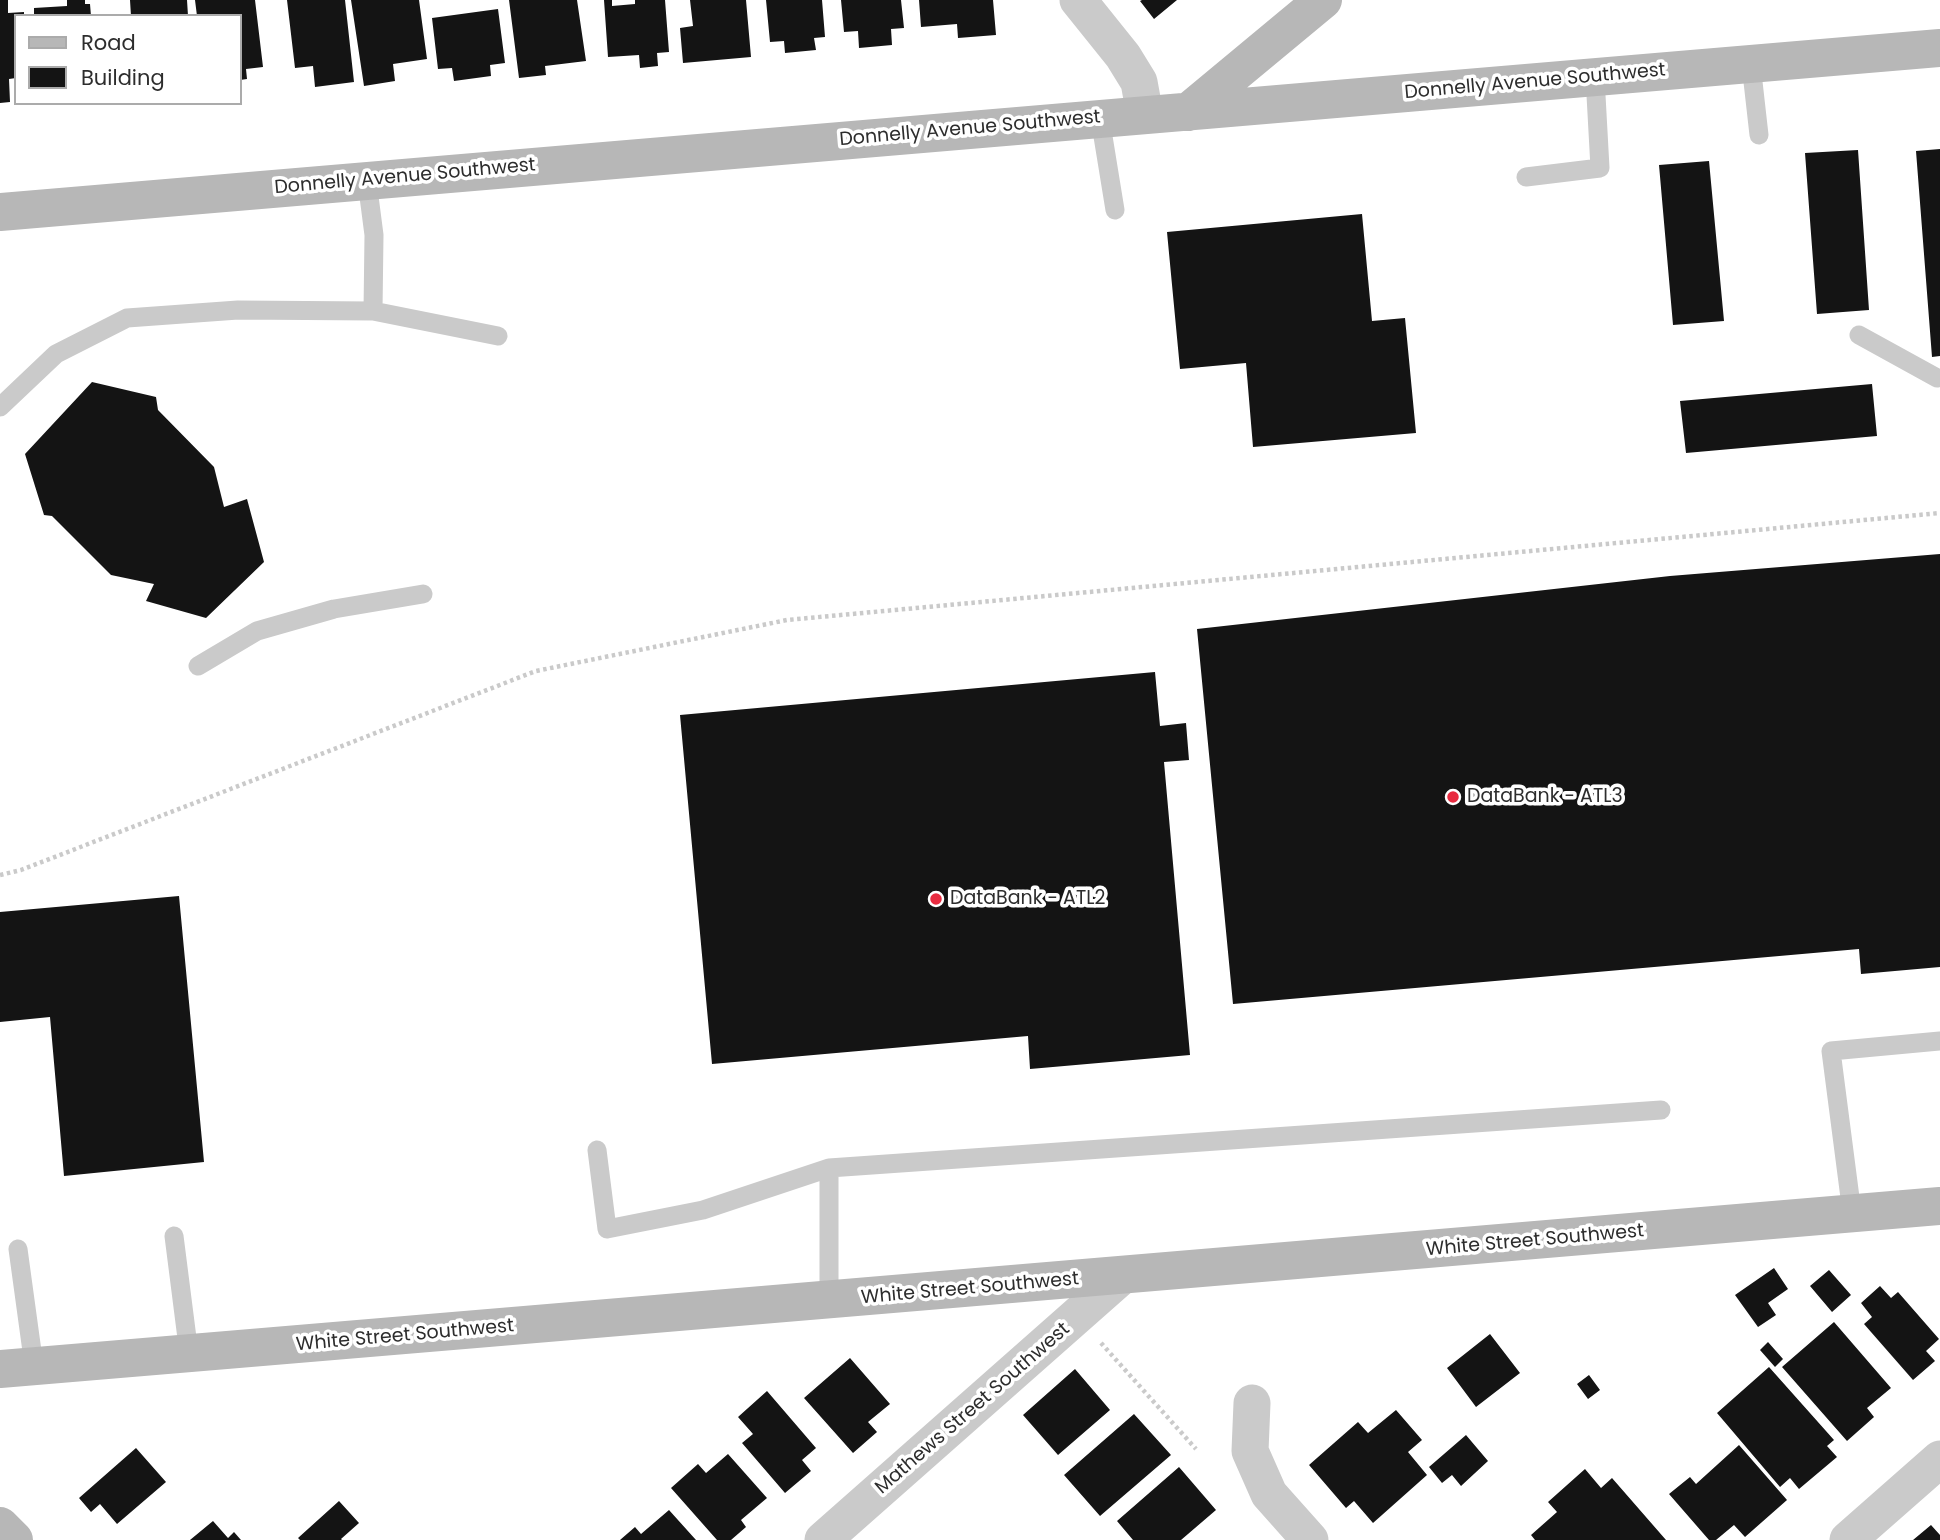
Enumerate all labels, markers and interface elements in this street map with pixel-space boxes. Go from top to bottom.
legend [14,14,242,105]
text: Road [81,28,136,57]
street label: Donnelly Avenue Southwest [1404,59,1666,105]
text: Building [81,63,165,92]
street label: Donnelly Avenue Southwest [839,106,1101,152]
street label: Donnelly Avenue Southwest [274,154,536,200]
place label: DataBank - ATL3 [1467,786,1623,808]
marker: DataBank - ATL3 [1445,789,1461,805]
place label: DataBank - ATL2 [950,888,1105,910]
marker: DataBank - ATL2 [928,891,944,907]
street label: White Street Southwest [1425,1220,1645,1262]
street label: White Street Southwest [860,1268,1080,1310]
street label: White Street Southwest [295,1315,515,1357]
street label: Mathews Street Southwest [871,1318,1075,1500]

